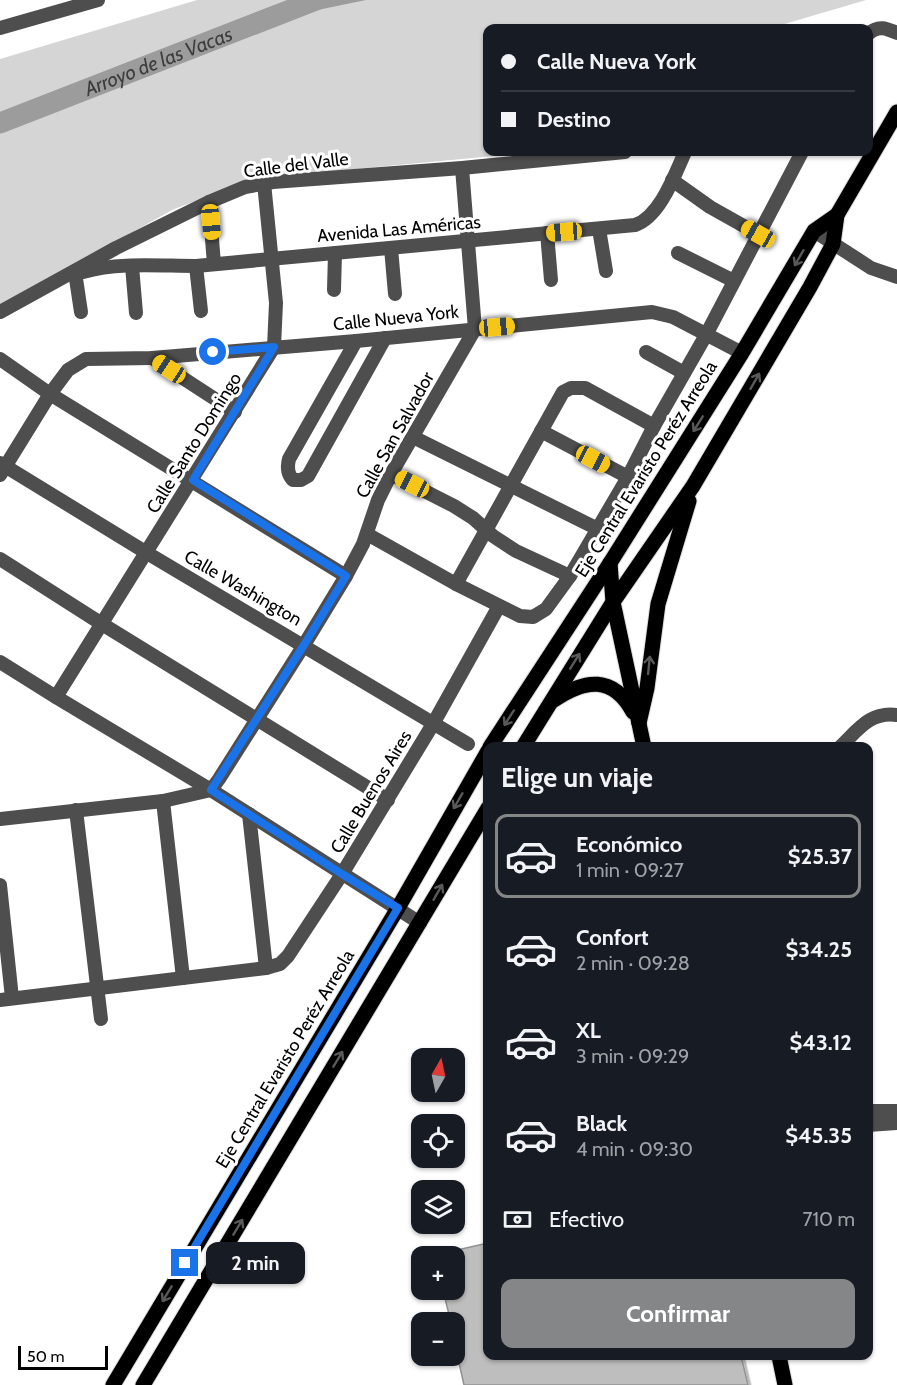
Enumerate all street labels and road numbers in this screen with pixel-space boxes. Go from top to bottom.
street label: Calle del Valle [242,148,350,182]
street label: Avenida Las Américas [316,211,482,247]
street label: Calle Nueva York [332,300,461,336]
street label: Eje Central Evaristo Peréz Arreola [570,357,722,581]
street label: Calle Santo Domingo [142,368,246,517]
street label: Calle San Salvador [351,368,439,502]
street label: Calle Washington [180,545,306,631]
street label: Calle Buenos Aires [326,727,416,857]
street label: Eje Central Evaristo Peréz Arreola [211,946,359,1172]

